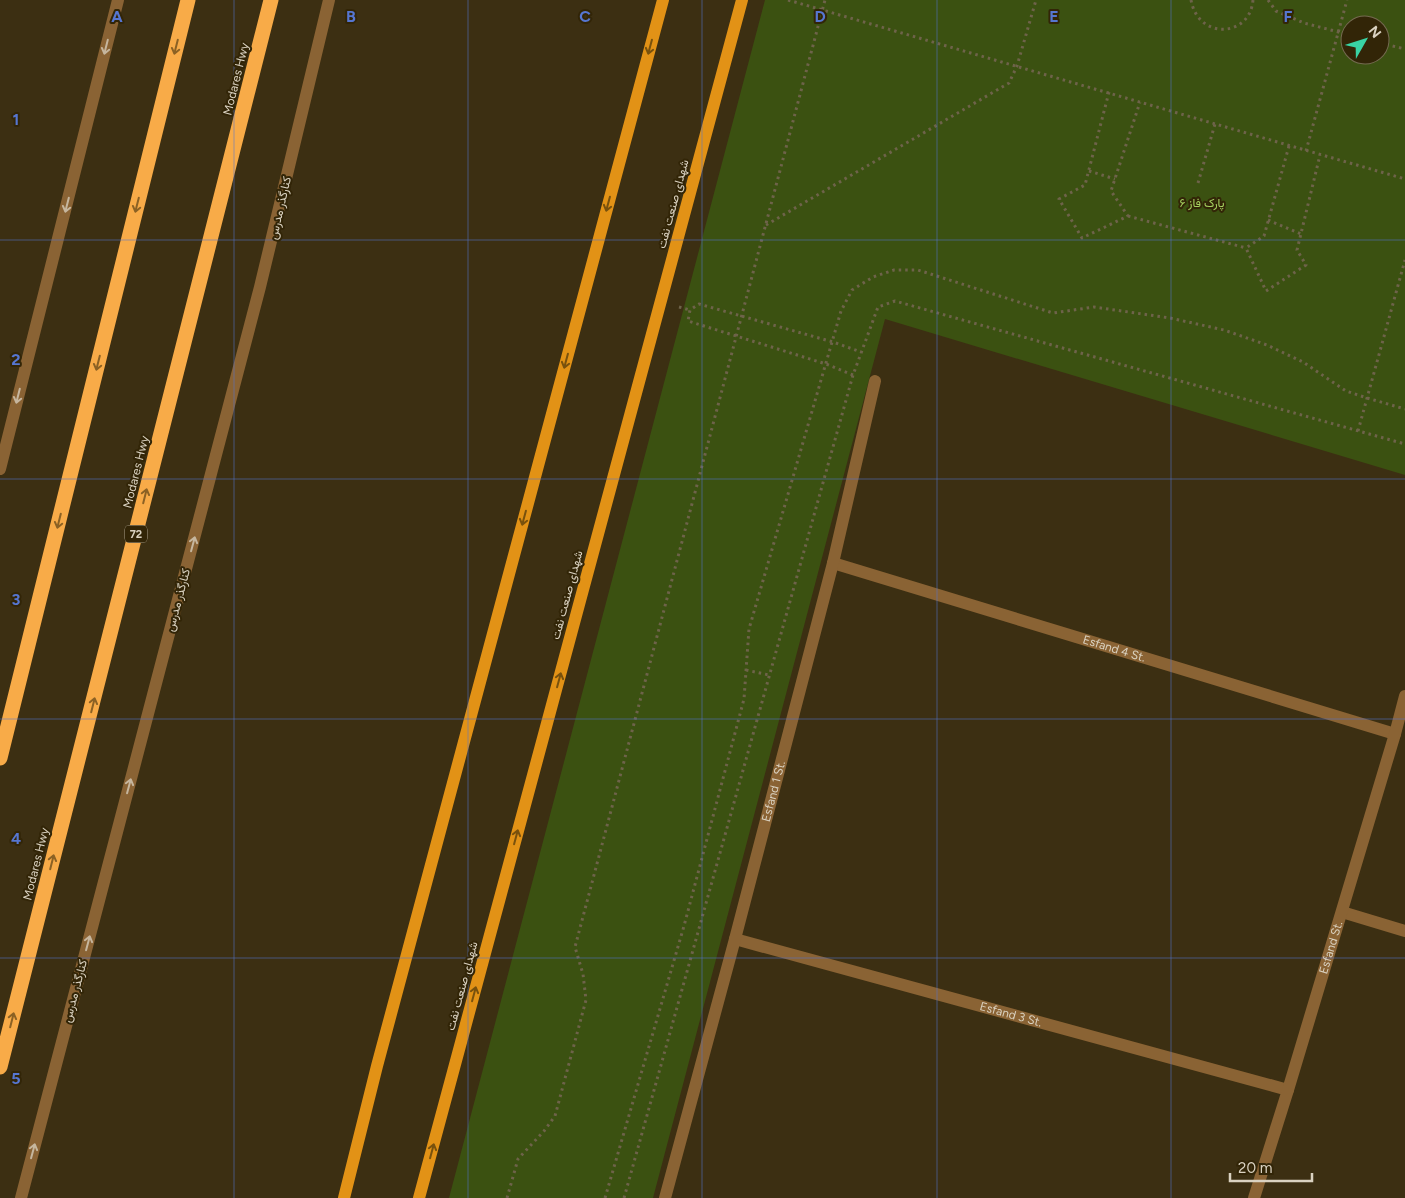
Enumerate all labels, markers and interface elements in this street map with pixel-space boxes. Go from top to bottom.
text: A [111,7,123,26]
text: B [346,7,356,26]
text: C [579,7,591,26]
text: D [814,7,826,26]
text: E [1049,7,1059,26]
text: F [1284,7,1293,26]
north arrow [1340,15,1390,65]
text: N [1365,23,1385,42]
one-way arrow [101,39,110,55]
one-way arrow [171,39,180,55]
one-way arrow [645,39,655,55]
street label: Modares Hwy [220,41,252,117]
text: 1 [13,110,19,129]
street label: شهدای صنعت نفت [654,158,693,250]
street label: کنارگذر مدرس [266,175,295,241]
one-way arrow [62,196,71,212]
one-way arrow [603,196,613,212]
park label: پارک فاز ۶ [1180,196,1225,211]
one-way arrow [132,197,141,213]
text: 2 [11,350,21,369]
one-way arrow [561,353,571,369]
one-way arrow [93,354,102,370]
one-way arrow [13,388,23,404]
street label: Modares Hwy [120,434,152,510]
one-way arrow [141,489,150,505]
one-way arrow [519,509,528,525]
one-way arrow [54,512,63,528]
road number: 72 [125,526,147,542]
one-way arrow [189,537,198,553]
street label: شهدای صنعت نفت [548,549,587,641]
street label: کنارگذر مدرس [163,567,194,633]
text: 3 [12,590,21,609]
street label: Esfand 4 St. [1081,632,1147,665]
one-way arrow [554,673,564,689]
one-way arrow [88,697,98,713]
street label: Esfand 1 St. [759,759,788,823]
one-way arrow [125,778,134,794]
street label: Modares Hwy [20,826,52,902]
text: 4 [11,829,21,848]
one-way arrow [512,830,522,846]
one-way arrow [48,855,58,871]
street label: Esfand St. [1316,919,1345,976]
one-way arrow [83,935,93,951]
street label: شهدای صنعت نفت [443,940,482,1032]
street label: کنارگذر مدرس [60,958,91,1024]
one-way arrow [470,987,479,1003]
street label: Esfand 3 St. [978,999,1044,1029]
one-way arrow [8,1012,17,1028]
text: 5 [11,1069,21,1088]
one-way arrow [29,1143,38,1159]
one-way arrow [427,1143,437,1159]
scale bar [1230,1150,1312,1182]
text: 20 m [1238,1159,1272,1177]

